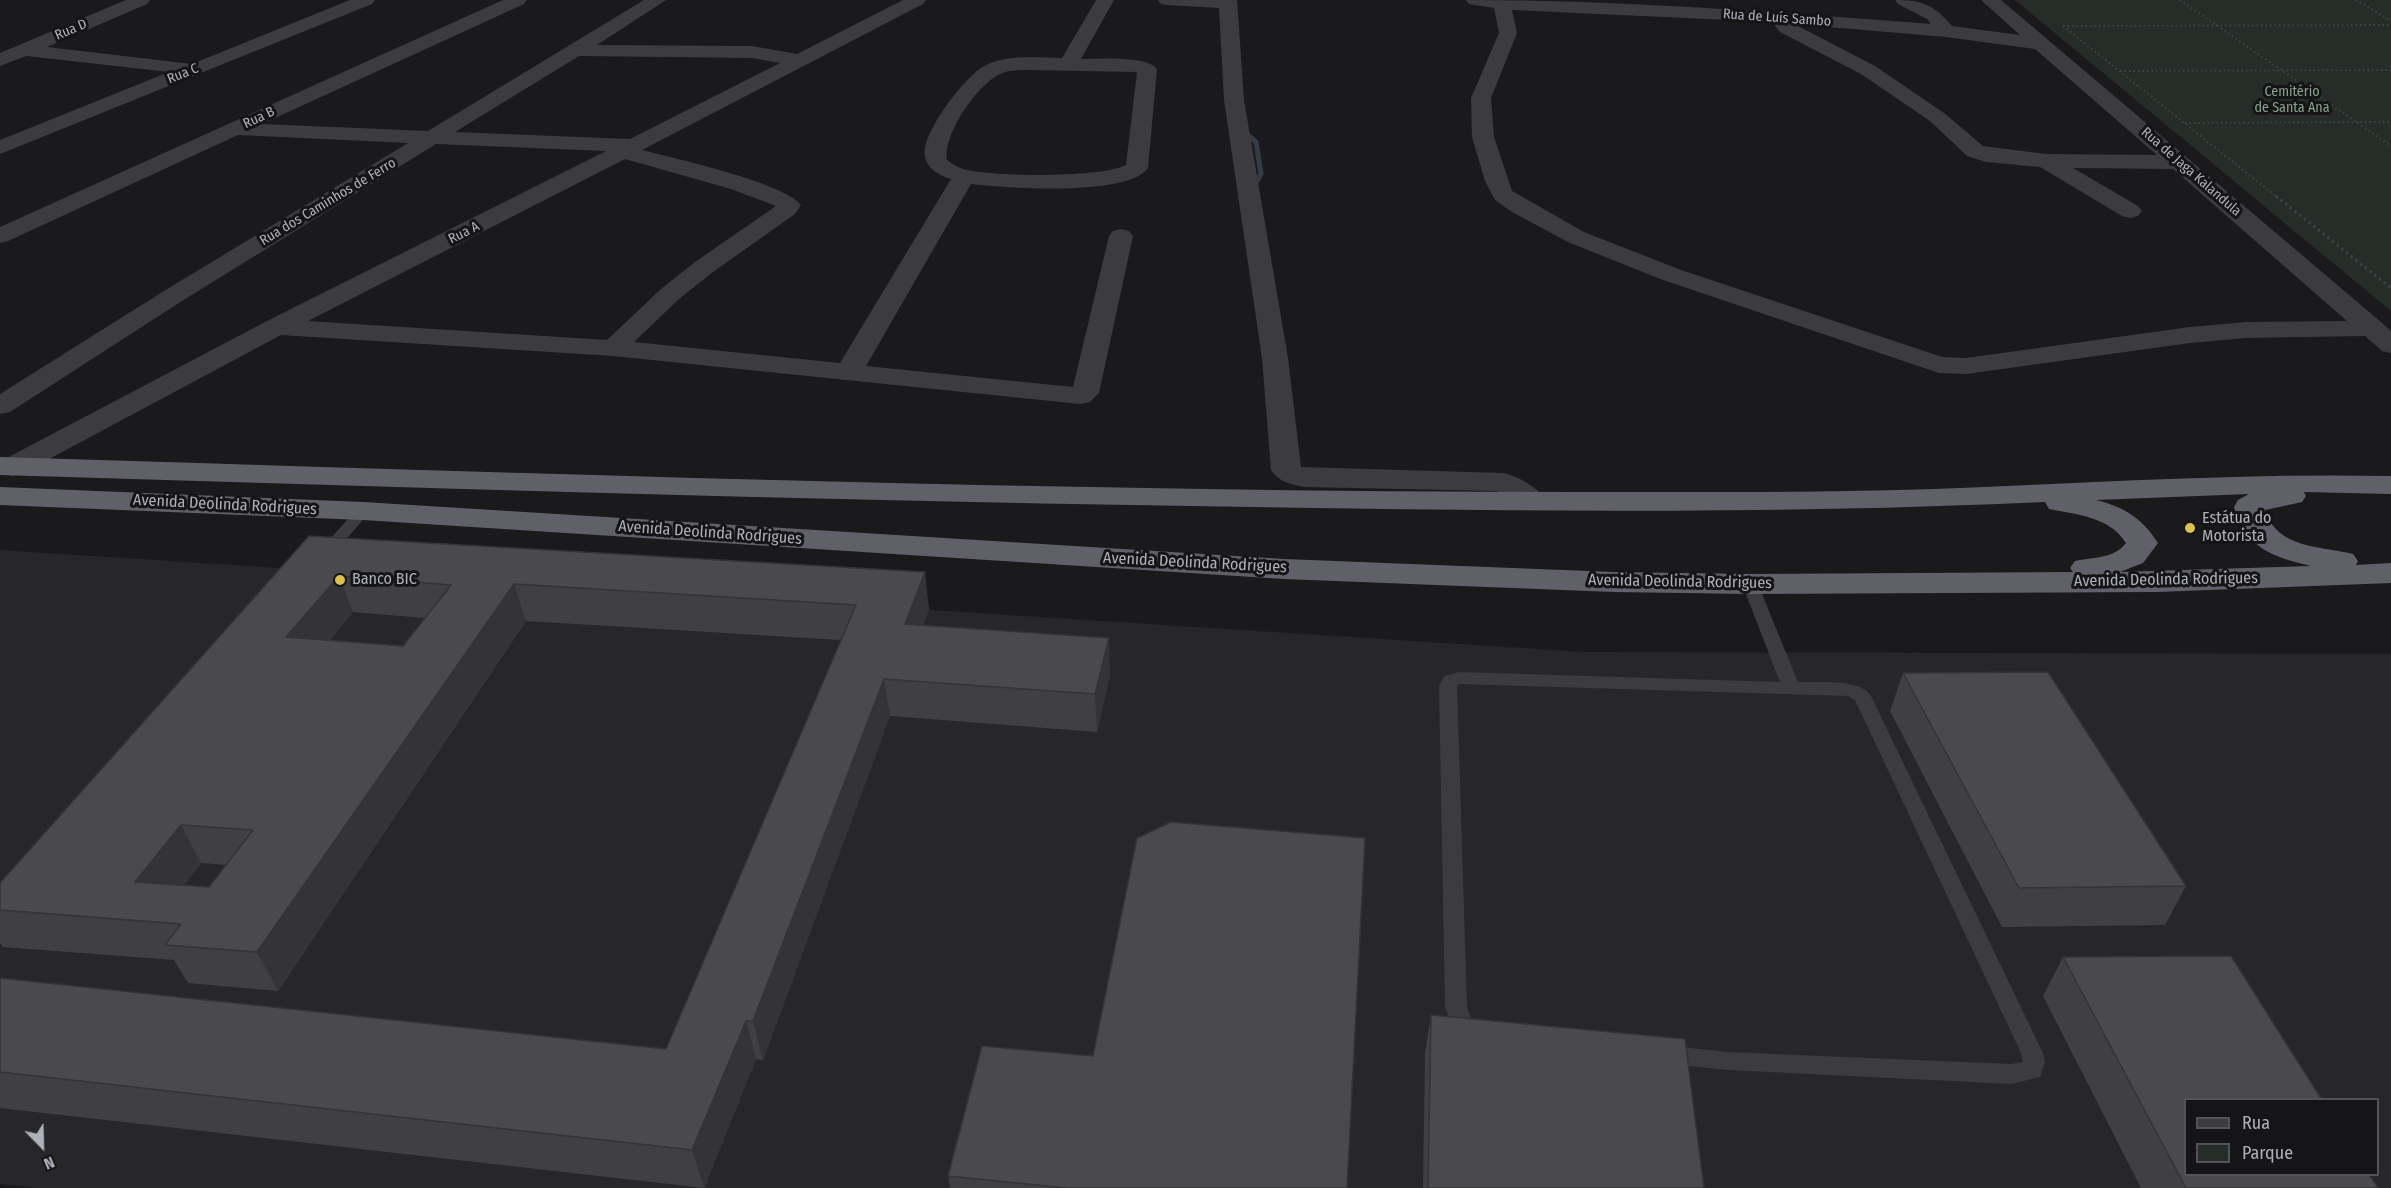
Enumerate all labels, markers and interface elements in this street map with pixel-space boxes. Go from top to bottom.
street label: Rua de Luís Sambo [1722,6,1832,30]
street label: Rua D [52,16,90,44]
street label: Rua C [165,60,201,88]
park label: Cemitério de Santa Ana [2254,84,2330,116]
street label: Rua B [241,103,277,133]
street label: Rua de Jaga Kalandula [2138,124,2244,220]
street label: Rua dos Caminhos de Ferro [257,155,399,249]
street label: Rua A [446,218,482,248]
street label: Avenida Deolinda Rodrigues [133,491,317,519]
place label: Estátua do Motorista [2202,509,2271,547]
street label: Avenida Deolinda Rodrigues [618,517,802,549]
marker: Estátua do Motorista [2183,521,2197,535]
street label: Avenida Deolinda Rodrigues [1103,549,1287,577]
street label: Avenida Deolinda Rodrigues [2074,569,2258,591]
place label: Banco BIC [352,570,417,590]
street label: Avenida Deolinda Rodrigues [1588,571,1772,593]
marker: Banco BIC [333,573,347,587]
legend [2184,1098,2379,1176]
text: Rua [2242,1112,2270,1134]
north arrow [12,1116,72,1176]
text: Parque [2242,1142,2293,1164]
text: N [41,1152,57,1174]

